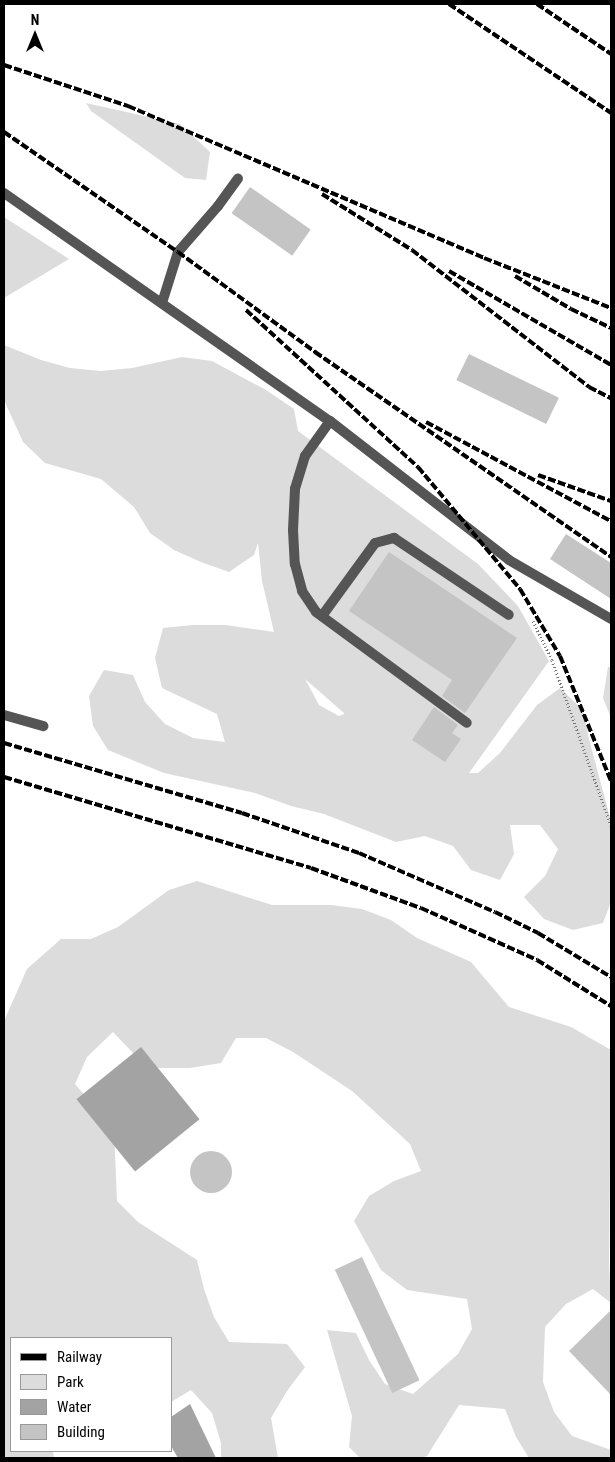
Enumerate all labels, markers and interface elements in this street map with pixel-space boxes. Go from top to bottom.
north arrow [10,10,60,60]
text: N [31,12,39,28]
legend [10,1337,172,1452]
text: Railway [57,1348,102,1366]
text: Park [57,1373,84,1391]
text: Water [57,1398,91,1416]
text: Building [57,1423,105,1441]

